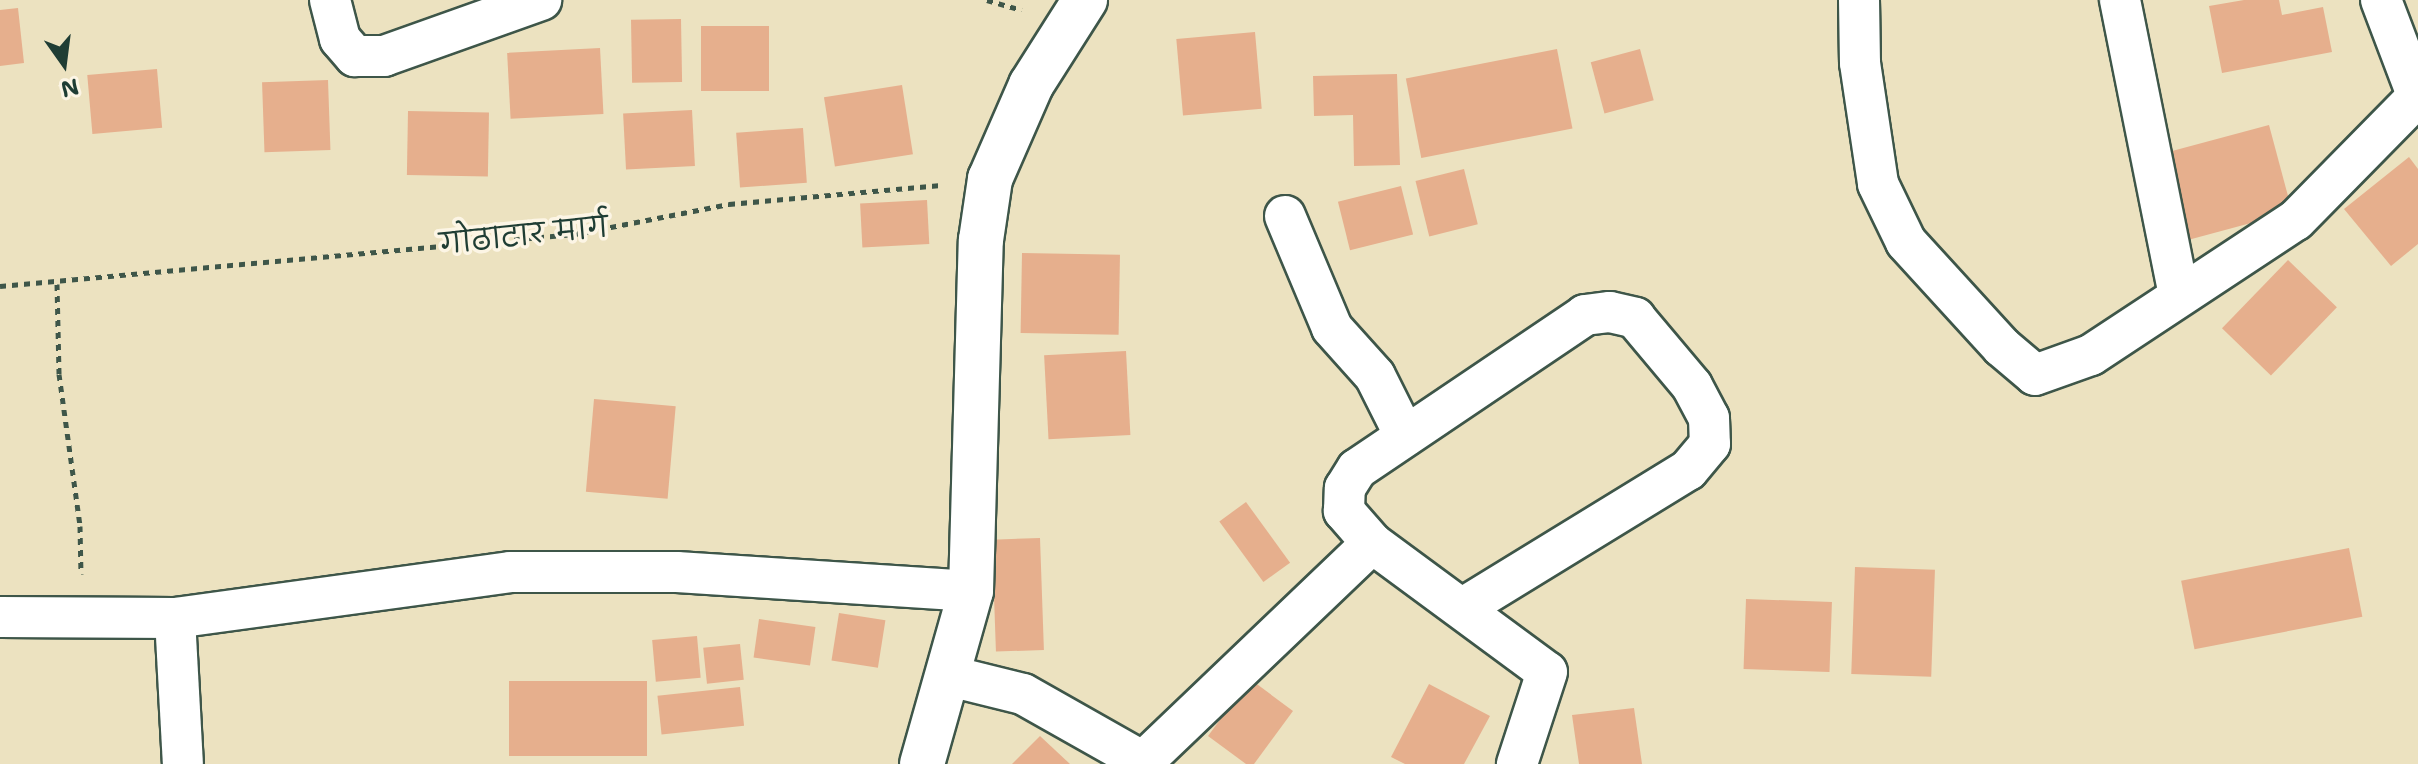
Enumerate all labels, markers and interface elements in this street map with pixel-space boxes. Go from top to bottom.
north arrow [24,24,104,104]
text: N [58,72,82,104]
street label: गोठाटार मार्ग [438,209,610,261]

